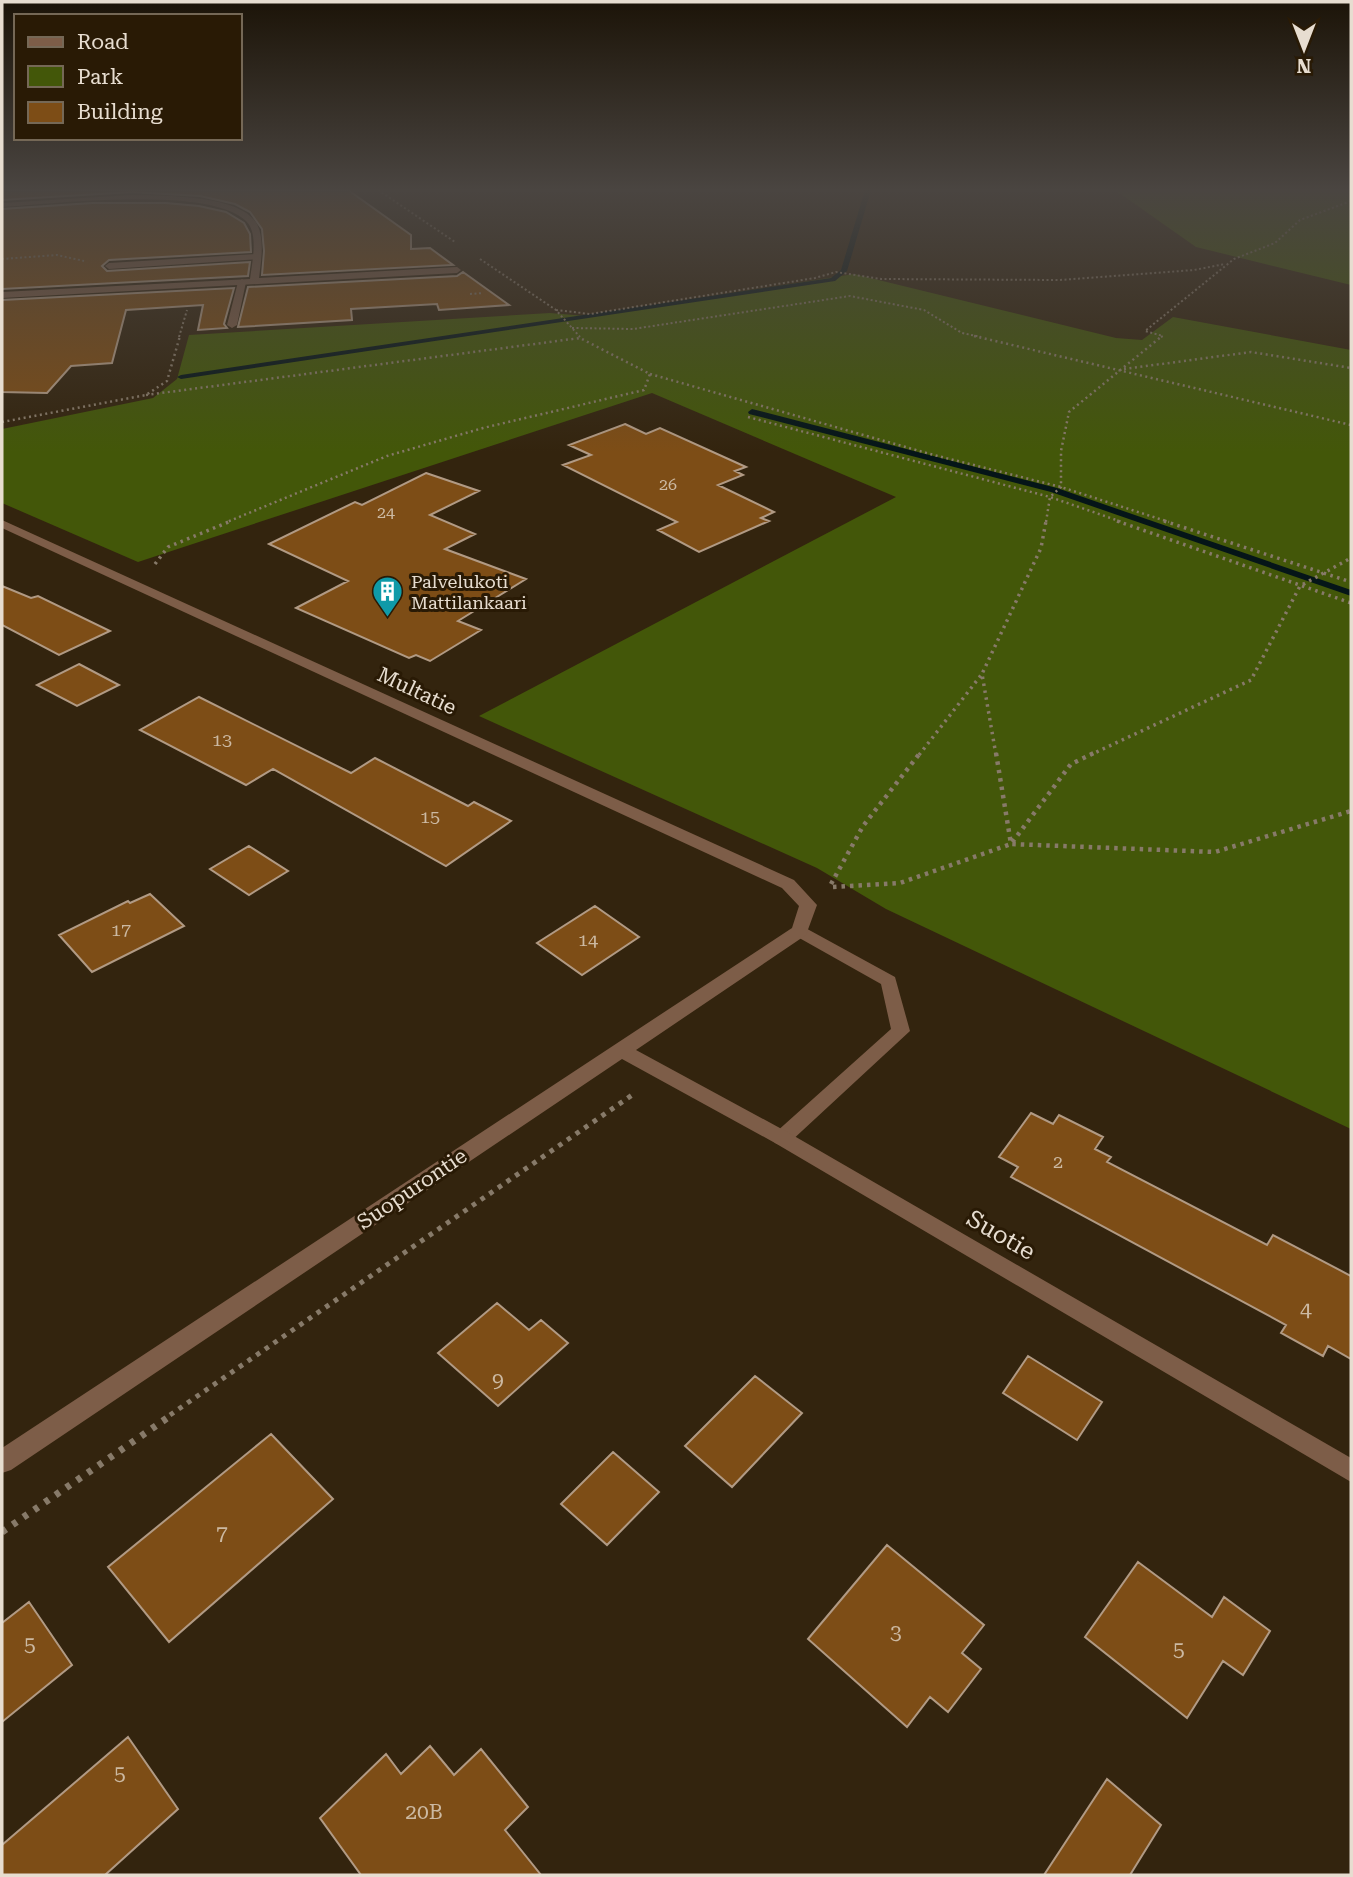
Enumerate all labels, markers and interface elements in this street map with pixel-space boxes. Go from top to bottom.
legend [14,14,242,140]
north arrow [1269,14,1339,84]
text: Road [77,30,129,54]
text: N [1296,54,1311,77]
text: Park [77,65,123,89]
text: Building [77,100,163,124]
house number: 26 [659,475,677,494]
house number: 24 [377,503,395,522]
place label: Palvelukoti Mattilankaari [411,571,527,613]
building icon: Palvelukoti Mattilankaari [371,575,405,619]
street label: Multatie [374,662,460,720]
house number: 13 [212,729,232,750]
house number: 15 [420,806,440,827]
house number: 17 [111,919,131,940]
house number: 14 [578,929,598,950]
street label: Suopurontie [353,1144,471,1234]
house number: 2 [1053,1151,1063,1172]
street label: Suotie [962,1204,1040,1266]
house number: 4 [1300,1298,1312,1322]
house number: 9 [492,1368,504,1392]
house number: 7 [216,1521,228,1545]
house number: 3 [890,1620,902,1644]
house number: 5 [24,1632,36,1656]
house number: 5 [1173,1637,1185,1661]
house number: 5 [114,1761,126,1785]
house number: 20B [405,1800,443,1824]

